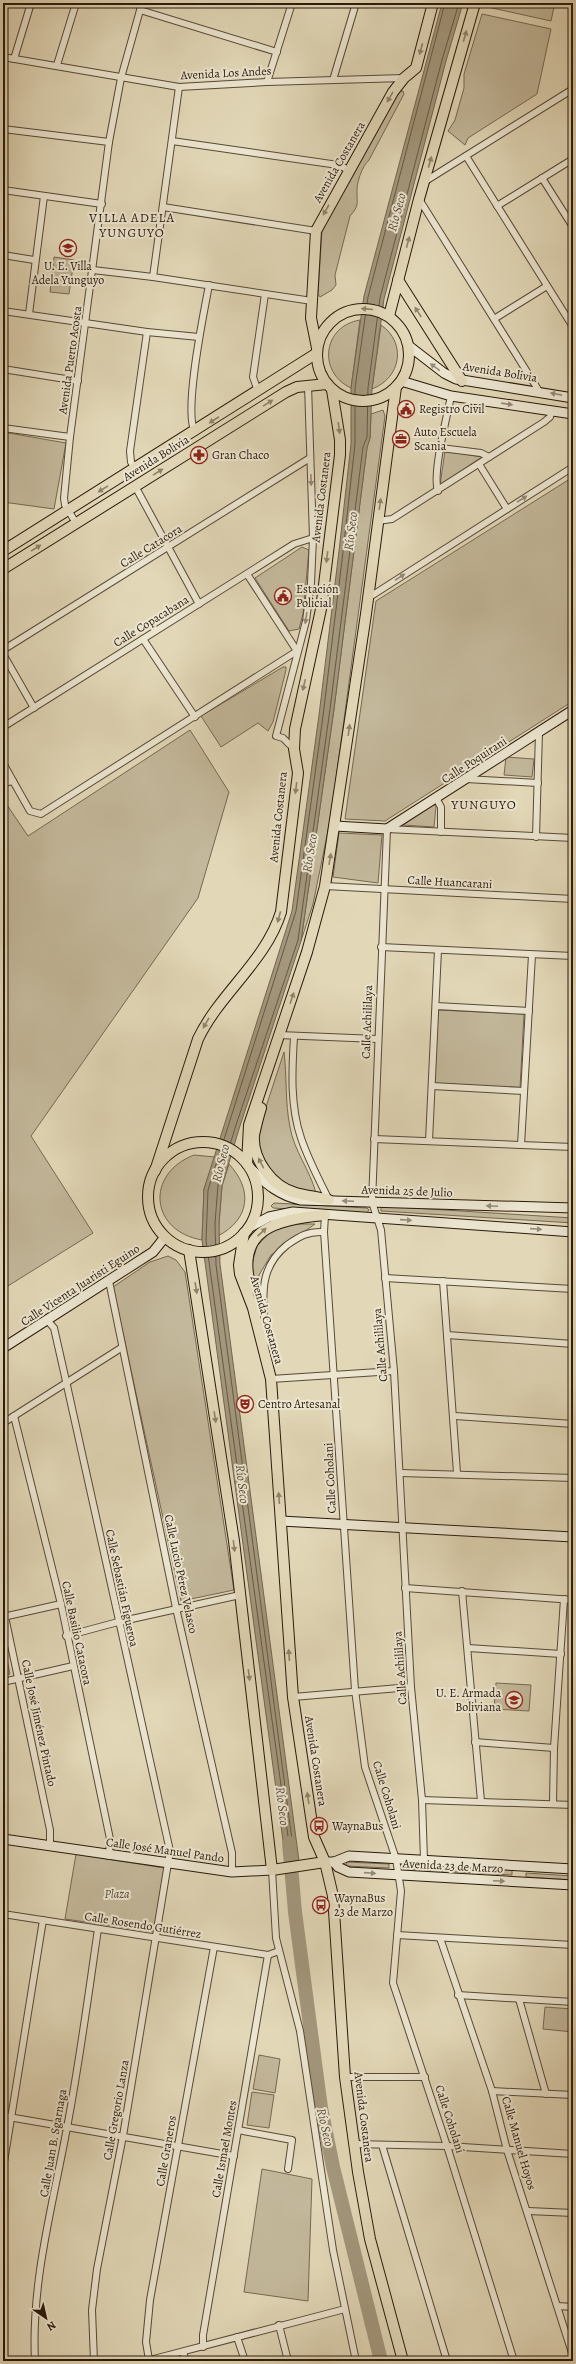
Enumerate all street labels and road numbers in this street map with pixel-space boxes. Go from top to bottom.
street label: Avenida Los Andes [179,63,272,83]
street label: Avenida Costanera [309,118,369,206]
street label: Avenida Puerto Acosta [54,304,86,416]
street label: Avenida Bolivia [461,358,539,386]
street label: Avenida Bolivia [119,431,193,485]
street label: Avenida Costanera [307,450,335,544]
street label: Calle Catacora [117,520,185,571]
street label: Calle Copacabana [110,591,192,651]
street label: Calle Poquirani [438,733,510,787]
street label: Avenida Costanera [265,770,291,864]
street label: Calle Huancarani [407,872,493,892]
street label: Calle Achililaya [358,984,376,1059]
street label: Avenida 25 de Julio [360,1181,453,1201]
street label: Calle Vicenta Juaristi Eguino [17,1240,143,1330]
street label: Avenida Costanera [246,1273,287,1366]
street label: Calle Achililaya [369,1307,391,1382]
street label: Calle Coholani [320,1442,340,1514]
street label: Calle Lucio Pérez Velasco [161,1513,201,1635]
street label: Calle Sebastián Figueroa [102,1528,142,1649]
street label: Calle Basilio Catacora [58,1580,96,1687]
street label: Calle Achililaya [389,1630,411,1705]
street label: Calle José Jiménez Pintado [18,1658,60,1788]
street label: Avenida Costanera [301,1714,331,1808]
street label: Calle Coholani [369,1759,405,1831]
street label: Calle José Manuel Pando [105,1834,225,1866]
street label: Avenida 23 de Marzo [401,1855,504,1877]
street label: Calle Rosendo Gutiérrez [83,1908,203,1942]
street label: Calle Gregorio Lanza [99,2058,133,2162]
street label: Avenida Costanera [350,2070,378,2164]
street label: Calle Coholani [431,2083,469,2155]
street label: Calle Juan B. Sgarnaga [36,2087,70,2198]
street label: Calle Manuel Hoyos [498,2094,540,2192]
street label: Calle Ismael Montes [208,2099,240,2199]
street label: Calle Graneros [152,2114,180,2188]

